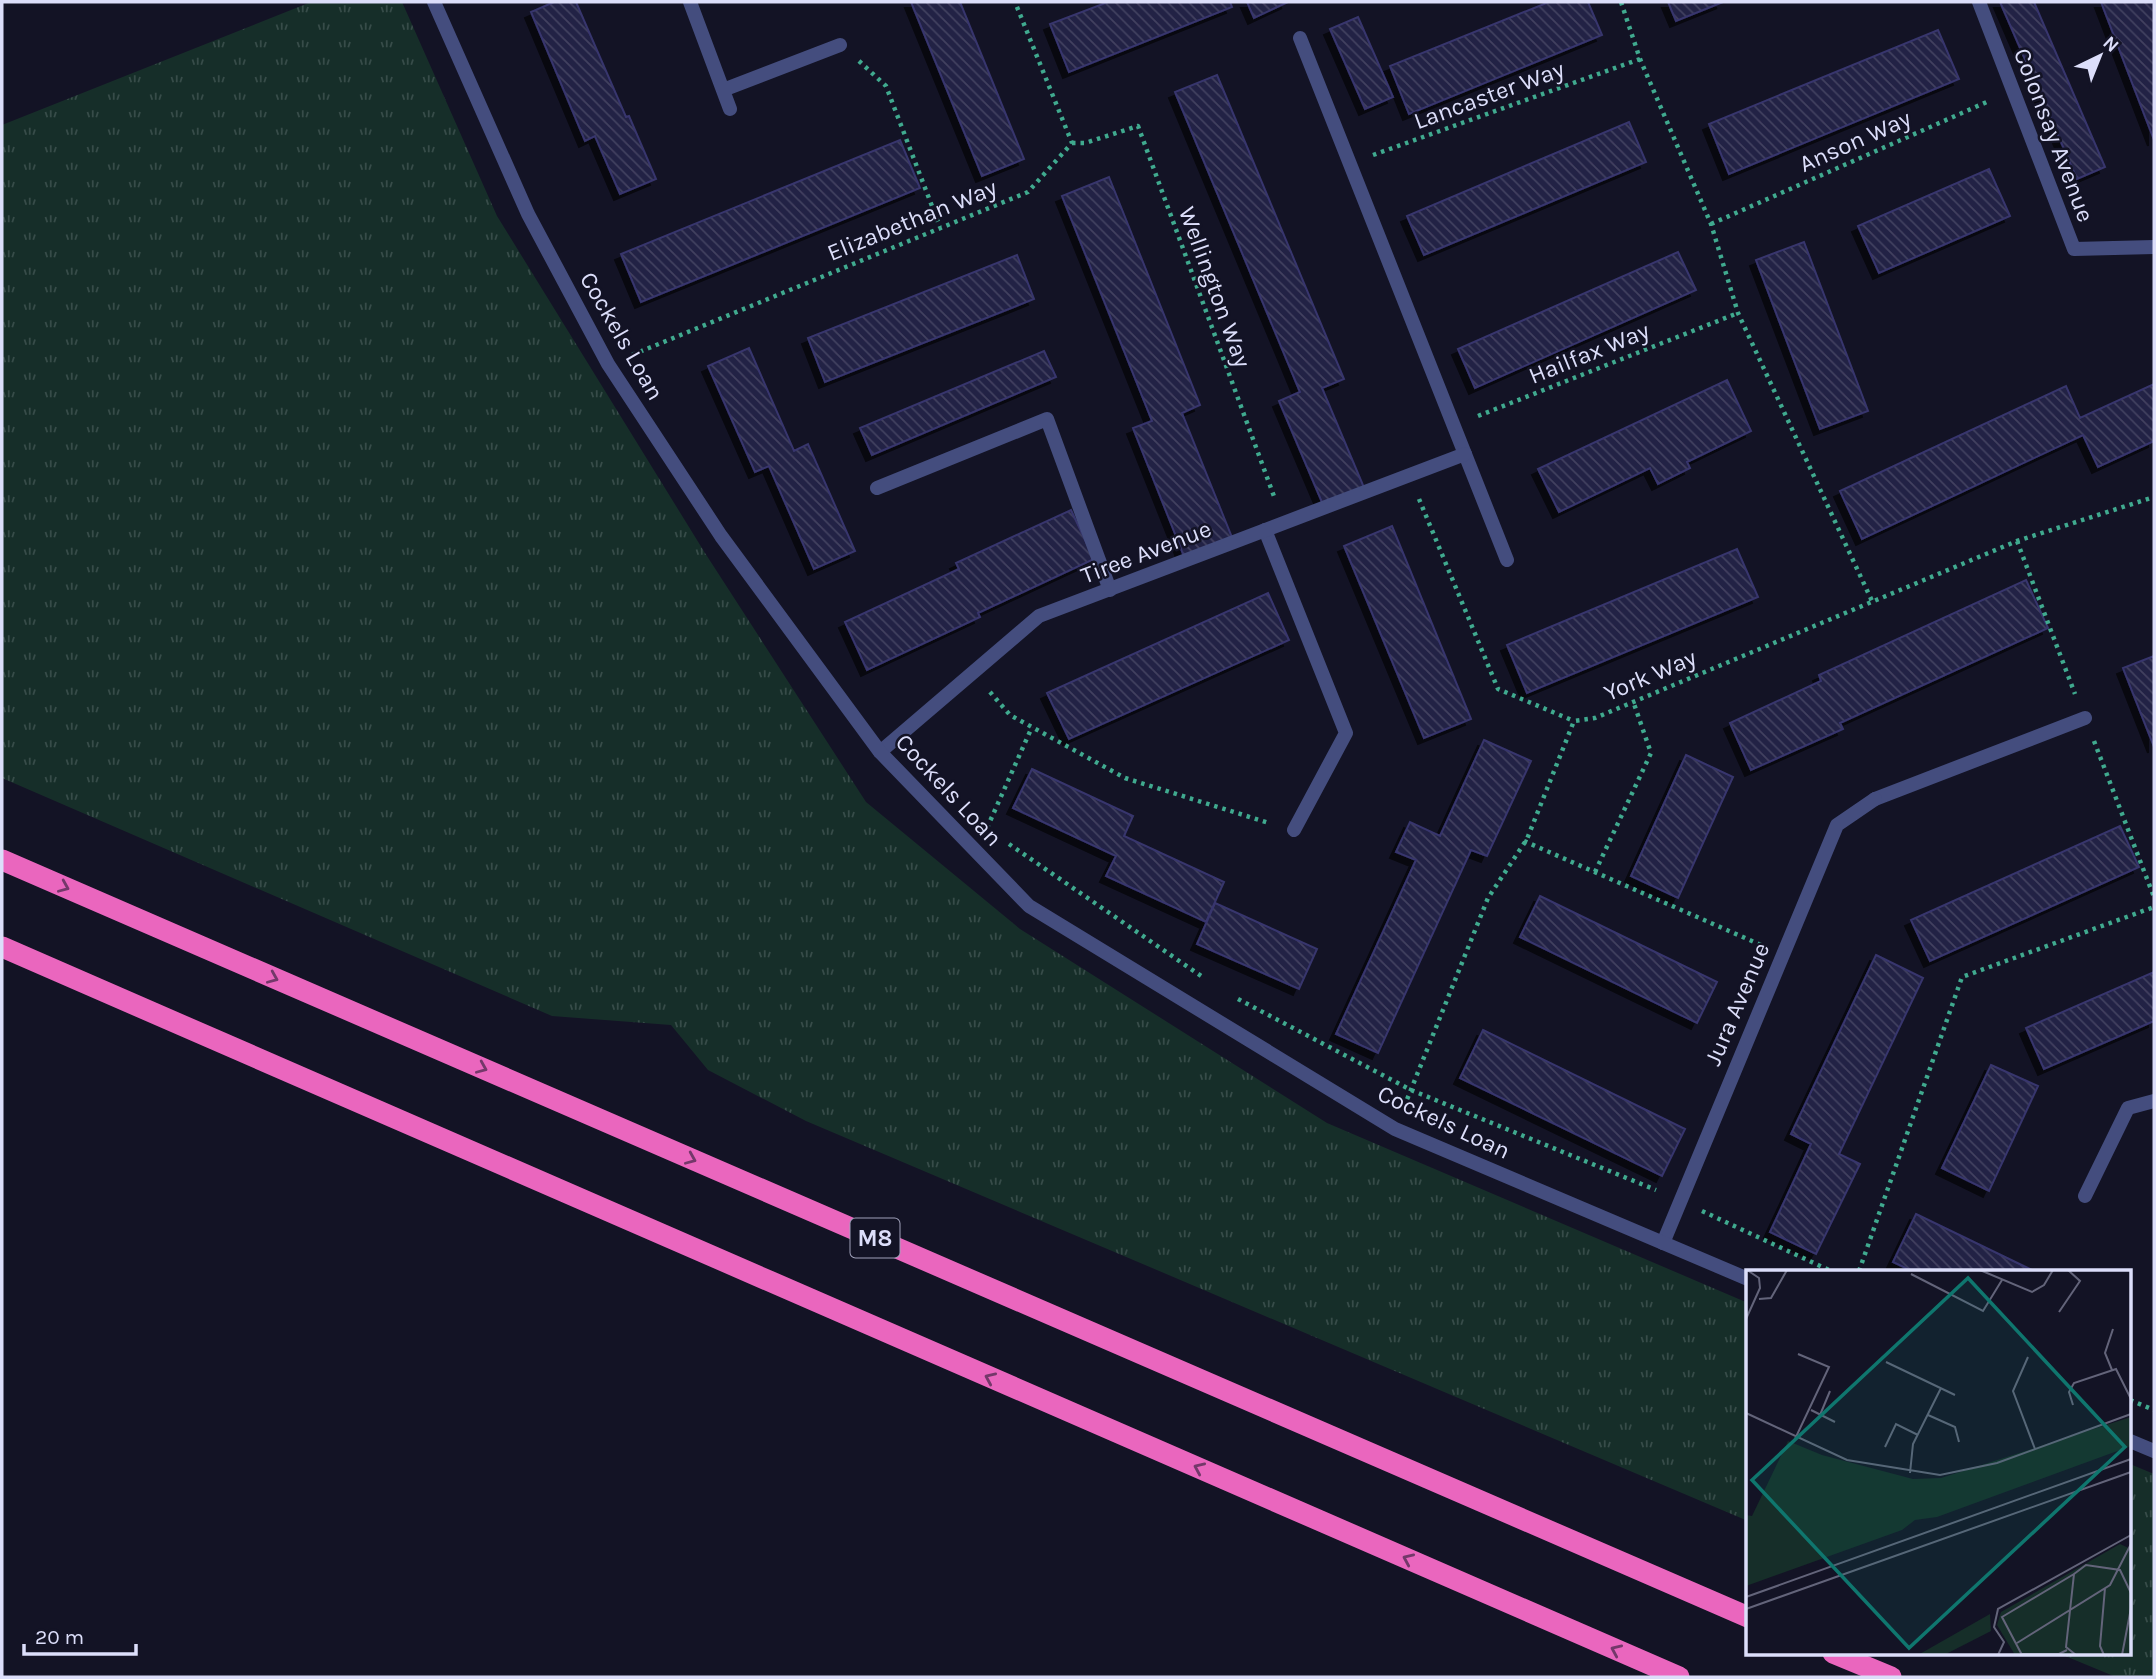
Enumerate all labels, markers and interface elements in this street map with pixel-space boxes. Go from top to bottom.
north arrow [2065,21,2135,91]
text: N [2098,32,2123,57]
street label: Colonsay Avenue [2008,44,2100,226]
street label: Lancaster Way [1410,55,1568,135]
street label: Anson Way [1795,104,1915,178]
street label: Elizabethan Way [823,173,1001,267]
street label: Wellington Way [1173,203,1257,371]
street label: Cockels Loan [574,267,670,405]
street label: Hailfax Way [1525,316,1653,390]
street label: Tiree Avenue [1077,514,1215,590]
street label: York Way [1600,643,1700,707]
street label: Cockels Loan [890,728,1008,852]
one-way arrow [57,879,70,893]
street label: Jura Avenue [1699,938,1775,1070]
one-way arrow [266,969,278,983]
one-way arrow [475,1060,487,1074]
street label: Cockels Loan [1373,1079,1515,1165]
one-way arrow [684,1150,696,1164]
road number: M8 [850,1218,900,1258]
inset map [1746,1270,2132,1654]
one-way arrow [985,1372,997,1386]
one-way arrow [1194,1462,1206,1476]
one-way arrow [1402,1553,1415,1567]
scale bar [24,1612,136,1656]
text: 20 m [35,1625,84,1649]
one-way arrow [1611,1644,1623,1658]

